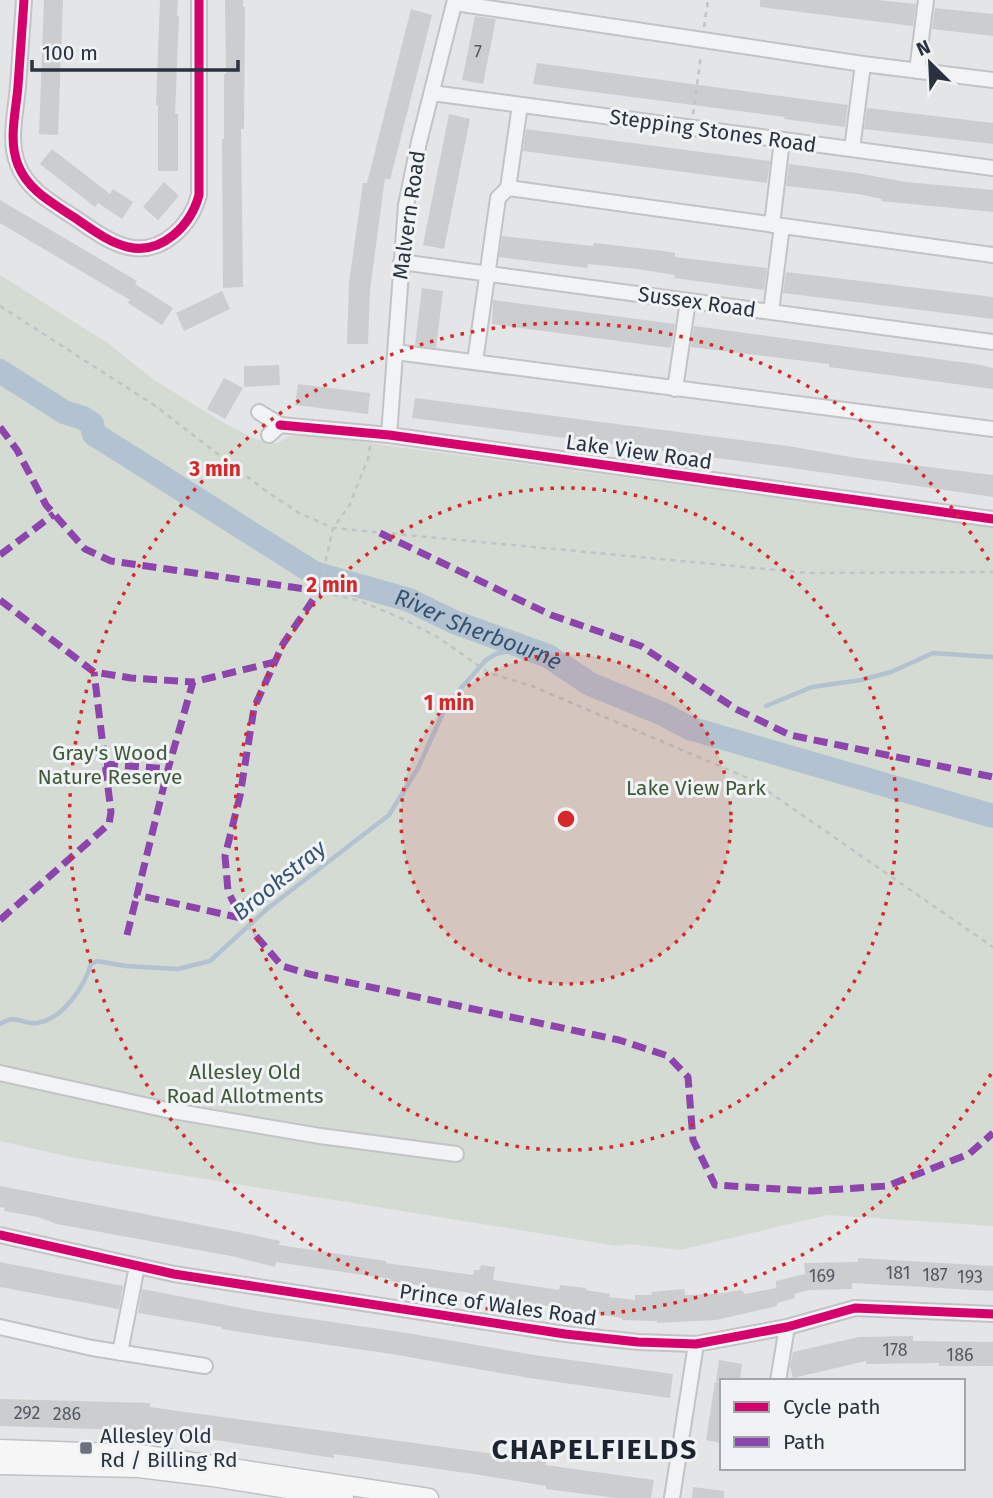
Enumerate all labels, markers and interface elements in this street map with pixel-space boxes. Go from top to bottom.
scale bar [32,28,238,72]
north arrow [895,28,965,98]
text: N [913,35,934,61]
text: 100 m [42,40,98,66]
house number: 7 [474,41,482,63]
street label: Stepping Stones Road [608,104,818,158]
street label: Malvern Road [387,149,431,281]
street label: Sussex Road [637,281,757,323]
street label: Lake View Road [564,429,714,475]
text: 3 min [188,456,241,482]
text: 2 min [306,572,358,598]
water label: River Sherbourne [392,583,568,676]
text: 1 min [424,690,474,716]
park label: Gray's Wood Nature Reserve [38,740,182,790]
park label: Lake View Park [626,775,766,801]
centre of rings [554,807,578,831]
water label: Brookstray [227,833,332,926]
park label: Allesley Old Road Allotments [166,1059,324,1109]
house number: 181 [886,1262,910,1284]
house number: 187 [922,1264,948,1286]
house number: 169 [809,1265,835,1287]
house number: 193 [957,1266,983,1288]
street label: Prince of Wales Road [398,1278,598,1332]
house number: 178 [882,1339,908,1361]
house number: 186 [946,1344,974,1366]
legend [720,1379,965,1470]
text: Cycle path [783,1394,881,1420]
house number: 292 [14,1402,40,1424]
house number: 286 [53,1403,81,1425]
place label: Allesley Old Rd / Billing Rd [100,1423,238,1473]
text: Path [783,1429,825,1455]
district label: CHAPELFIELDS [492,1433,698,1466]
marker: Allesley Old Rd / Billing Rd [78,1440,94,1456]

